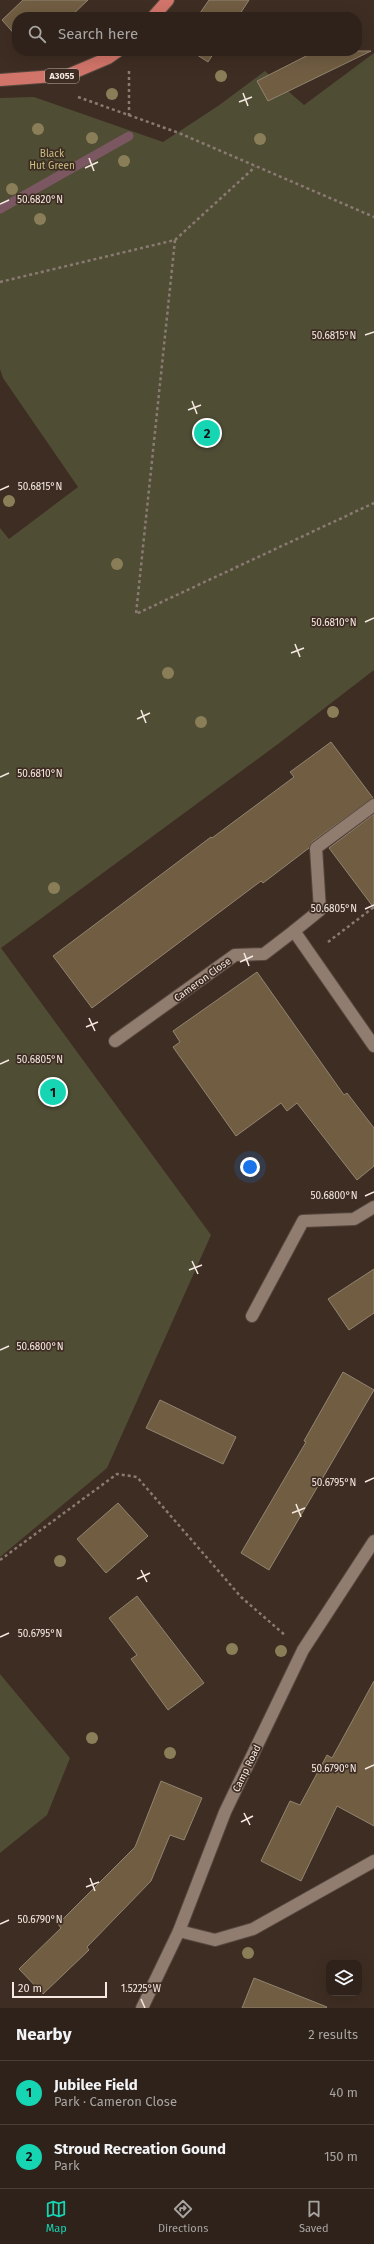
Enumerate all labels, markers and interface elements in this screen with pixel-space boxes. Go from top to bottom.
search box [12,12,362,56]
icon: search [26,23,48,45]
text: Search here [58,25,138,43]
road number: A3055 [45,69,79,83]
park label: Black Hut Green [29,148,75,172]
text: 50.6820°N [17,194,63,206]
text: 50.6815°N [312,330,356,342]
pin: 2 [194,418,220,448]
text: 50.6815°N [18,481,62,493]
text: 50.6810°N [311,617,357,629]
text: 50.6810°N [17,768,63,780]
text: 50.6805°N [311,903,357,915]
street label: Cameron Close [172,955,233,1004]
text: 50.6805°N [17,1054,63,1066]
pin: 1 [40,1077,66,1107]
your location [240,1157,260,1177]
text: 50.6800°N [311,1190,357,1202]
text: 50.6800°N [17,1341,63,1353]
text: 50.6795°N [312,1477,356,1489]
text: 50.6795°N [18,1628,62,1640]
street label: Camp Road [230,1743,264,1794]
text: 50.6790°N [311,1763,357,1775]
text: 50.6790°N [17,1914,63,1926]
map controls [326,1960,362,1996]
button: layers [326,1960,362,1996]
scale bar [12,1980,107,1999]
text: 20 m [18,1982,42,1995]
text: 1.5225°W [121,1983,162,1995]
text: Nearby [16,2024,71,2045]
text: 2 results [308,2027,358,2042]
text: Jubilee Field [54,2076,138,2094]
text: 1 [26,2085,32,2100]
text: 40 m [329,2085,358,2100]
text: Park · Cameron Close [54,2094,177,2109]
text: Stroud Recreation Gound [54,2140,226,2158]
text: 2 [26,2149,32,2164]
text: 150 m [324,2149,358,2164]
text: Park [54,2158,80,2173]
tab: Map [45,2198,67,2235]
tab: Directions [158,2198,208,2235]
tab: Saved [299,2198,329,2235]

